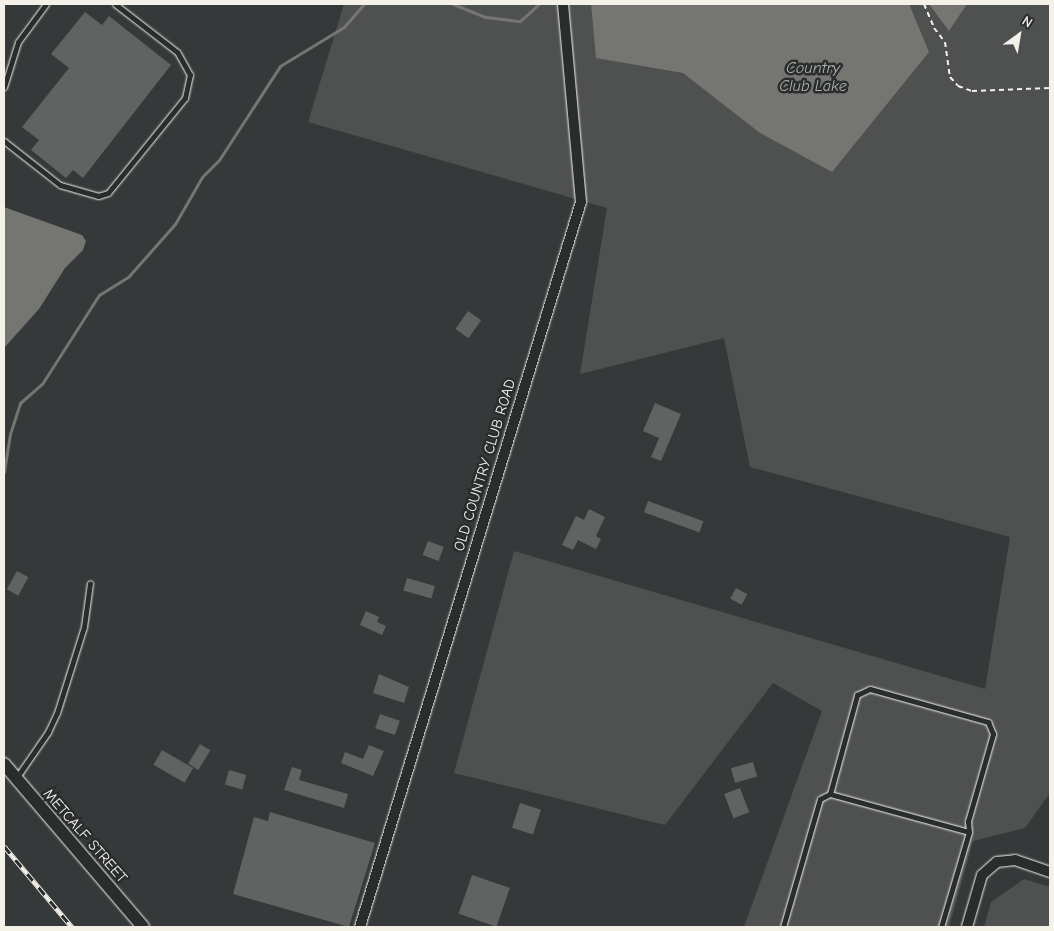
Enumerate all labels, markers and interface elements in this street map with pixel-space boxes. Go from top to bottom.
north arrow [994,10,1044,60]
text: N [1019,12,1036,31]
water label: Country Club Lake [779,58,847,96]
street label: OLD COUNTRY CLUB ROAD [450,377,520,553]
street label: METCALF STREET [39,785,131,887]

